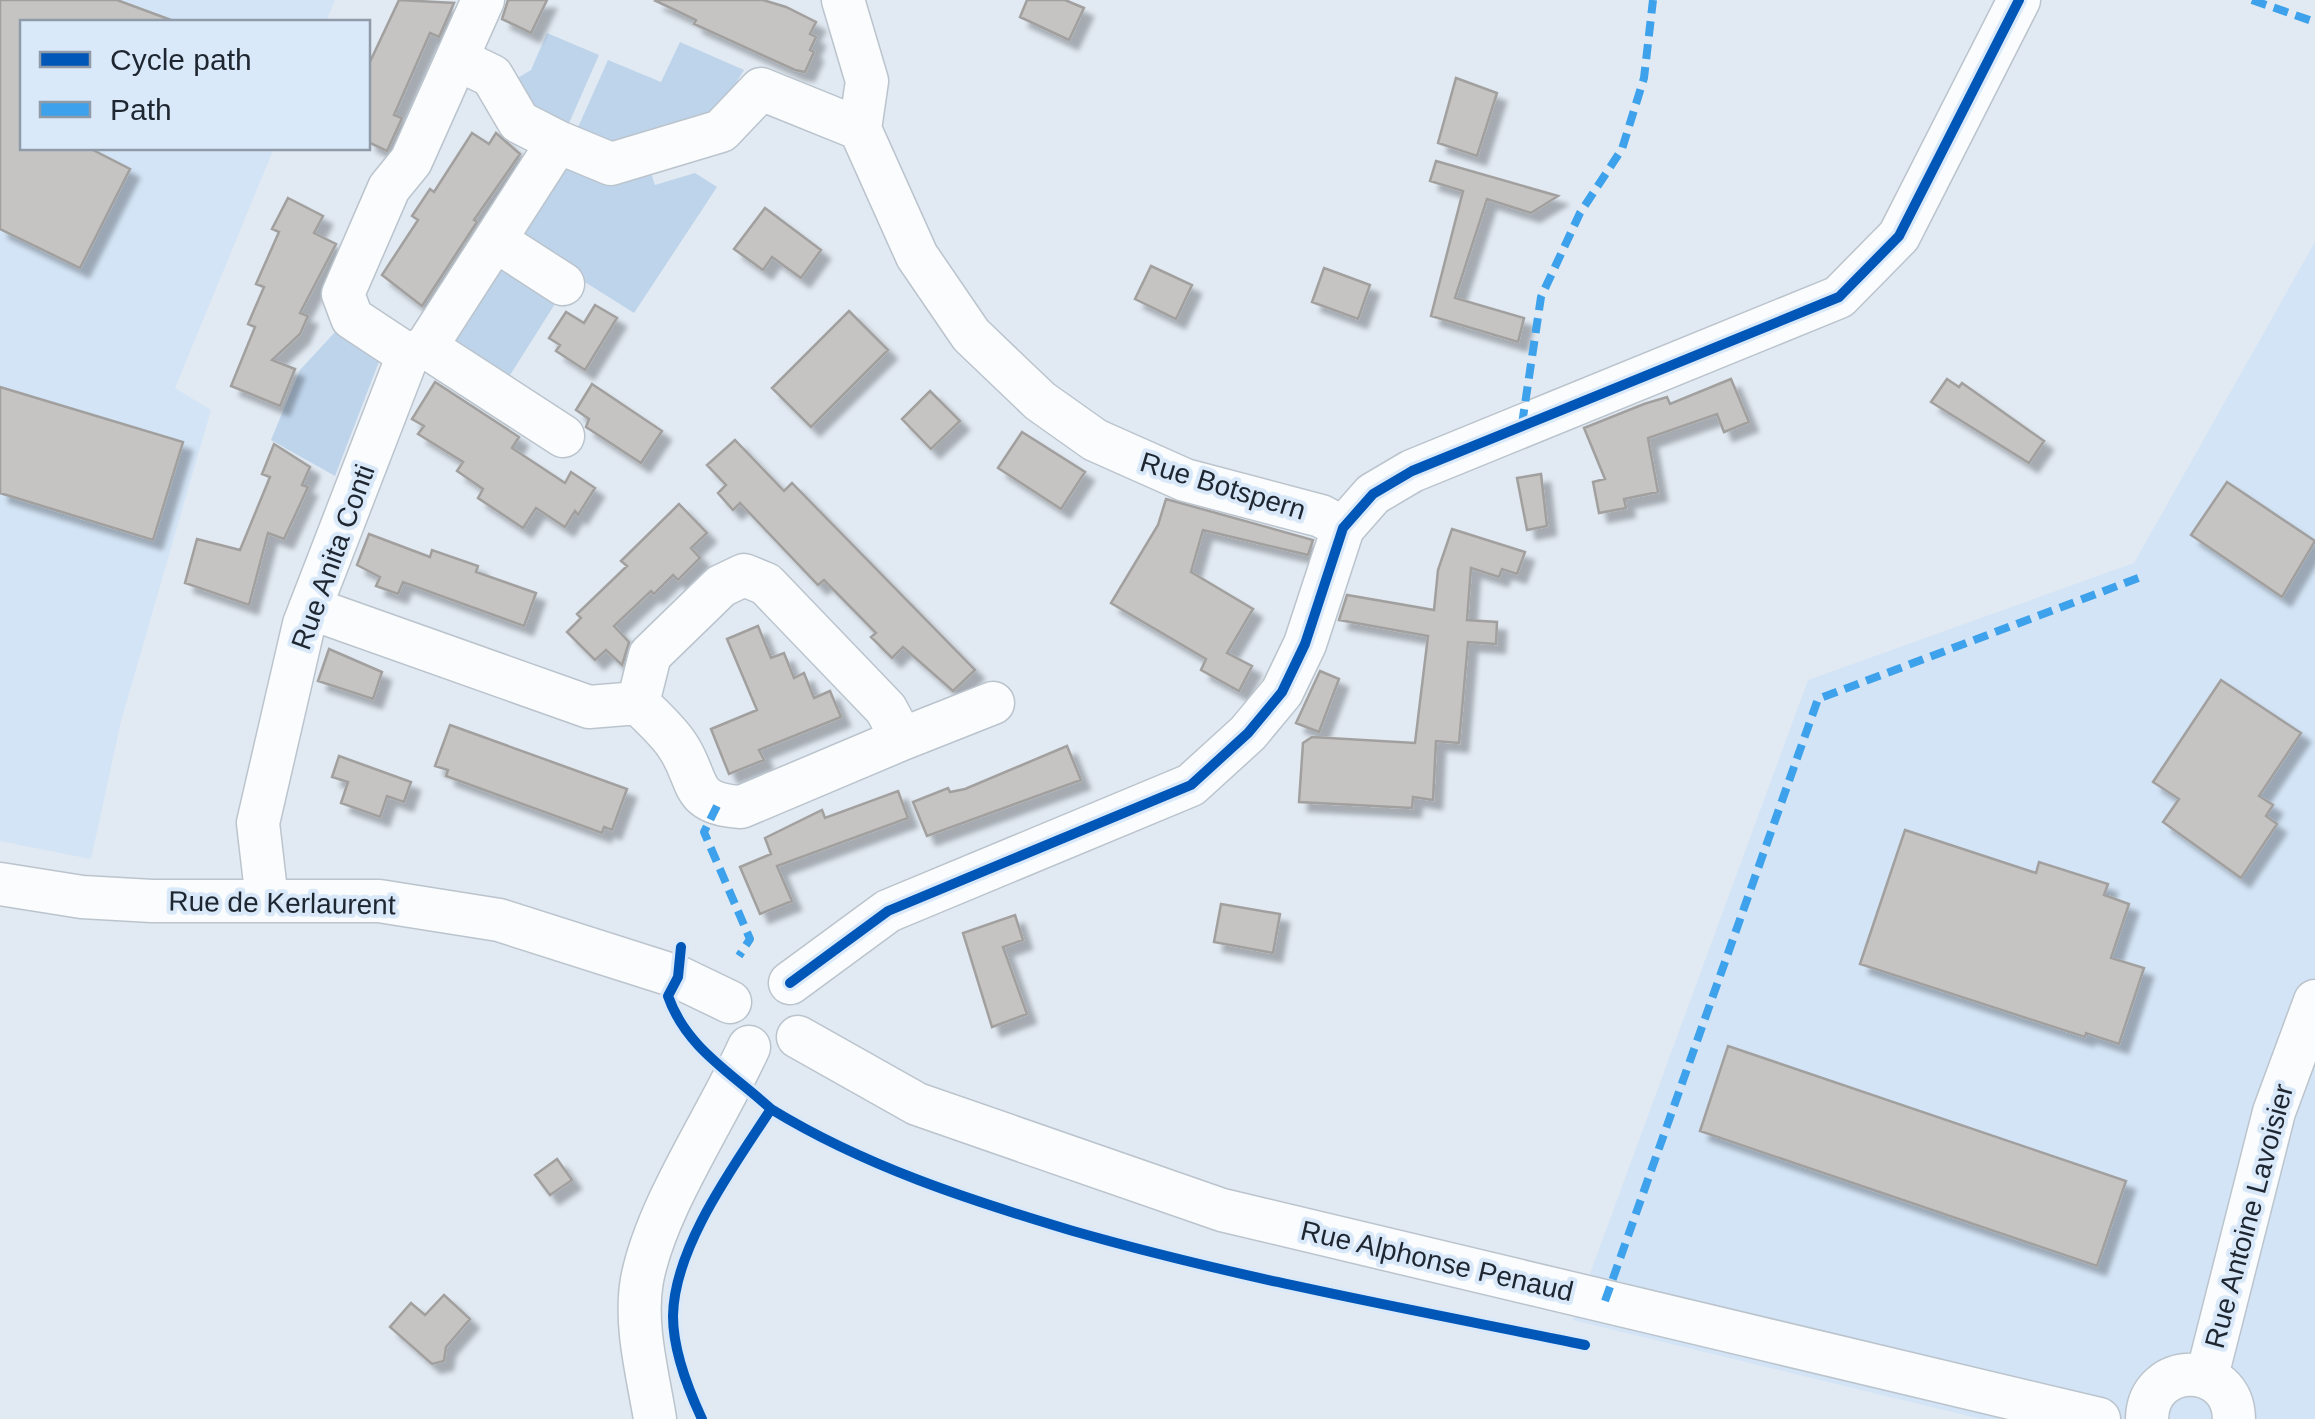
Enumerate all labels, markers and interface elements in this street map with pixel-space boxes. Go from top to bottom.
legend [20,20,370,150]
text: Cycle path [110,43,252,76]
text: Path [110,93,172,126]
street label: Rue Botspern [1137,446,1309,526]
street label: Rue Anita Conti [285,460,381,654]
street label: Rue de Kerlaurent [168,886,396,920]
street label: Rue Antoine Lavoisier [2199,1080,2299,1352]
street label: Rue Alphonse Penaud [1298,1215,1576,1307]

